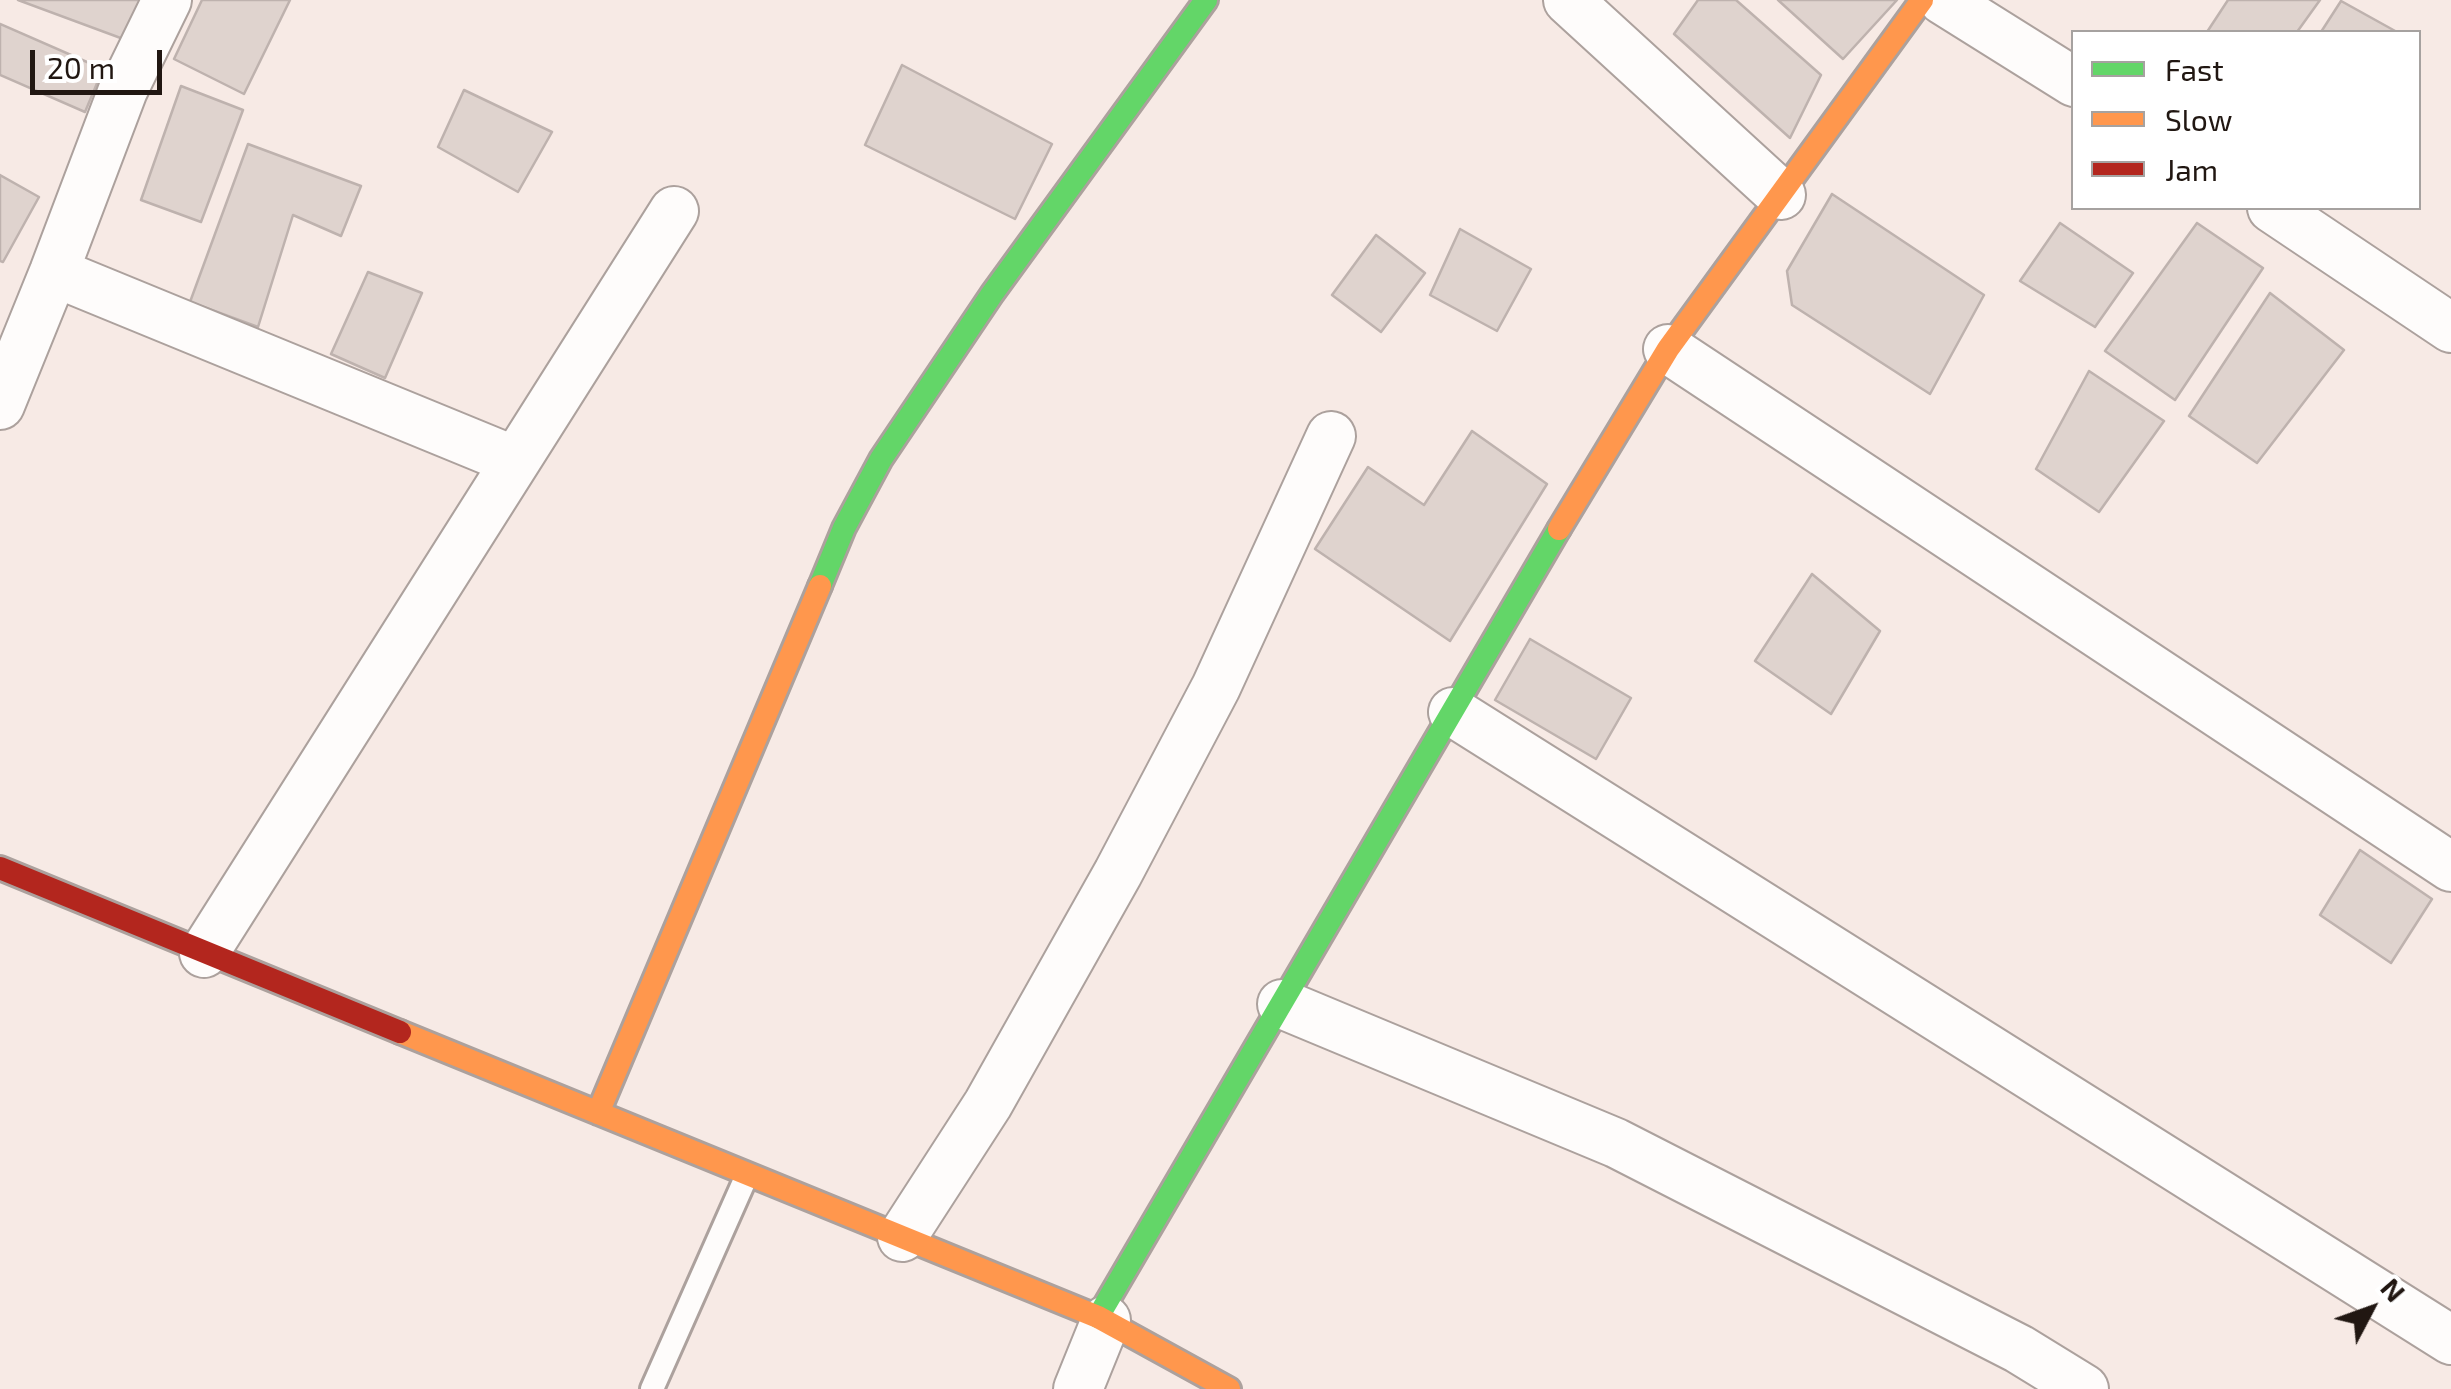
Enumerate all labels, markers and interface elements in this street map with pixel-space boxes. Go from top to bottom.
scale bar [35,30,168,92]
legend [2071,30,2421,210]
text: 20 m [47,49,115,85]
text: Fast [2165,51,2224,87]
text: Slow [2165,101,2232,137]
text: Jam [2165,151,2218,187]
north arrow [2321,1259,2421,1359]
text: N [2374,1271,2413,1308]

